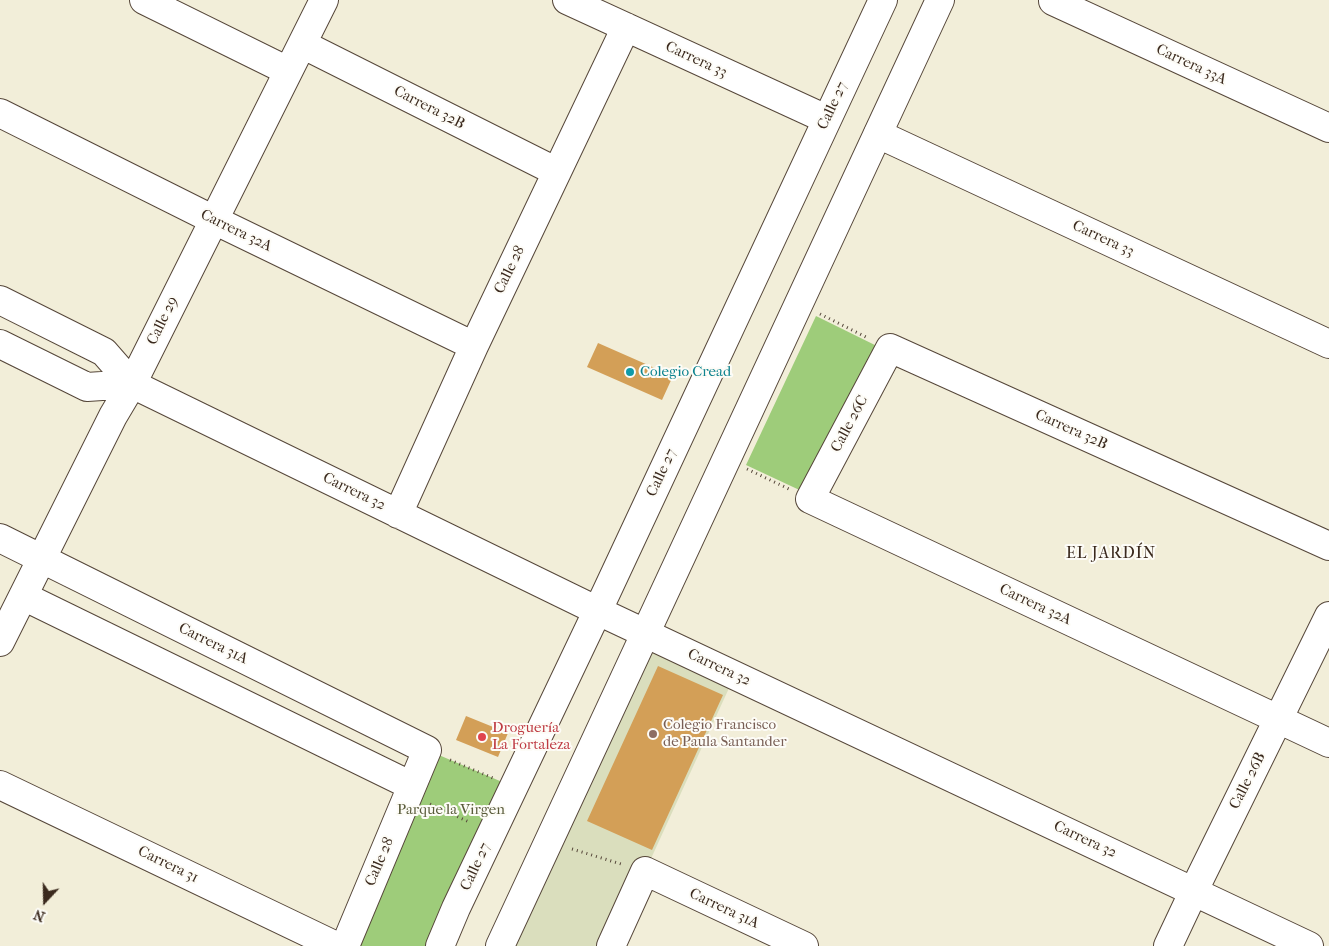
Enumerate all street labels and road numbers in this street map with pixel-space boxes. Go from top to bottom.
street label: Carrera 33 [662,38,730,82]
street label: Carrera 33A [1153,41,1229,89]
street label: Calle 27 [814,79,852,133]
street label: Carrera 32B [390,82,468,134]
street label: Carrera 32A [197,206,275,256]
street label: Carrera 33 [1069,217,1137,261]
street label: Calle 28 [491,243,529,297]
street label: Calle 29 [144,294,182,348]
street label: Calle 26C [828,392,872,456]
street label: Carrera 32B [1032,406,1110,454]
street label: Calle 27 [643,446,681,500]
street label: Carrera 32 [320,469,388,515]
street label: Carrera 32A [996,581,1074,629]
street label: Carrera 31A [175,619,251,669]
street label: Carrera 32 [685,646,753,690]
street label: Calle 26B [1226,750,1270,812]
street label: Carrera 32 [1051,818,1119,862]
street label: Calle 28 [362,835,398,889]
street label: Calle 27 [457,840,495,894]
street label: Carrera 31 [135,843,201,887]
street label: Carrera 31A [686,885,762,933]

